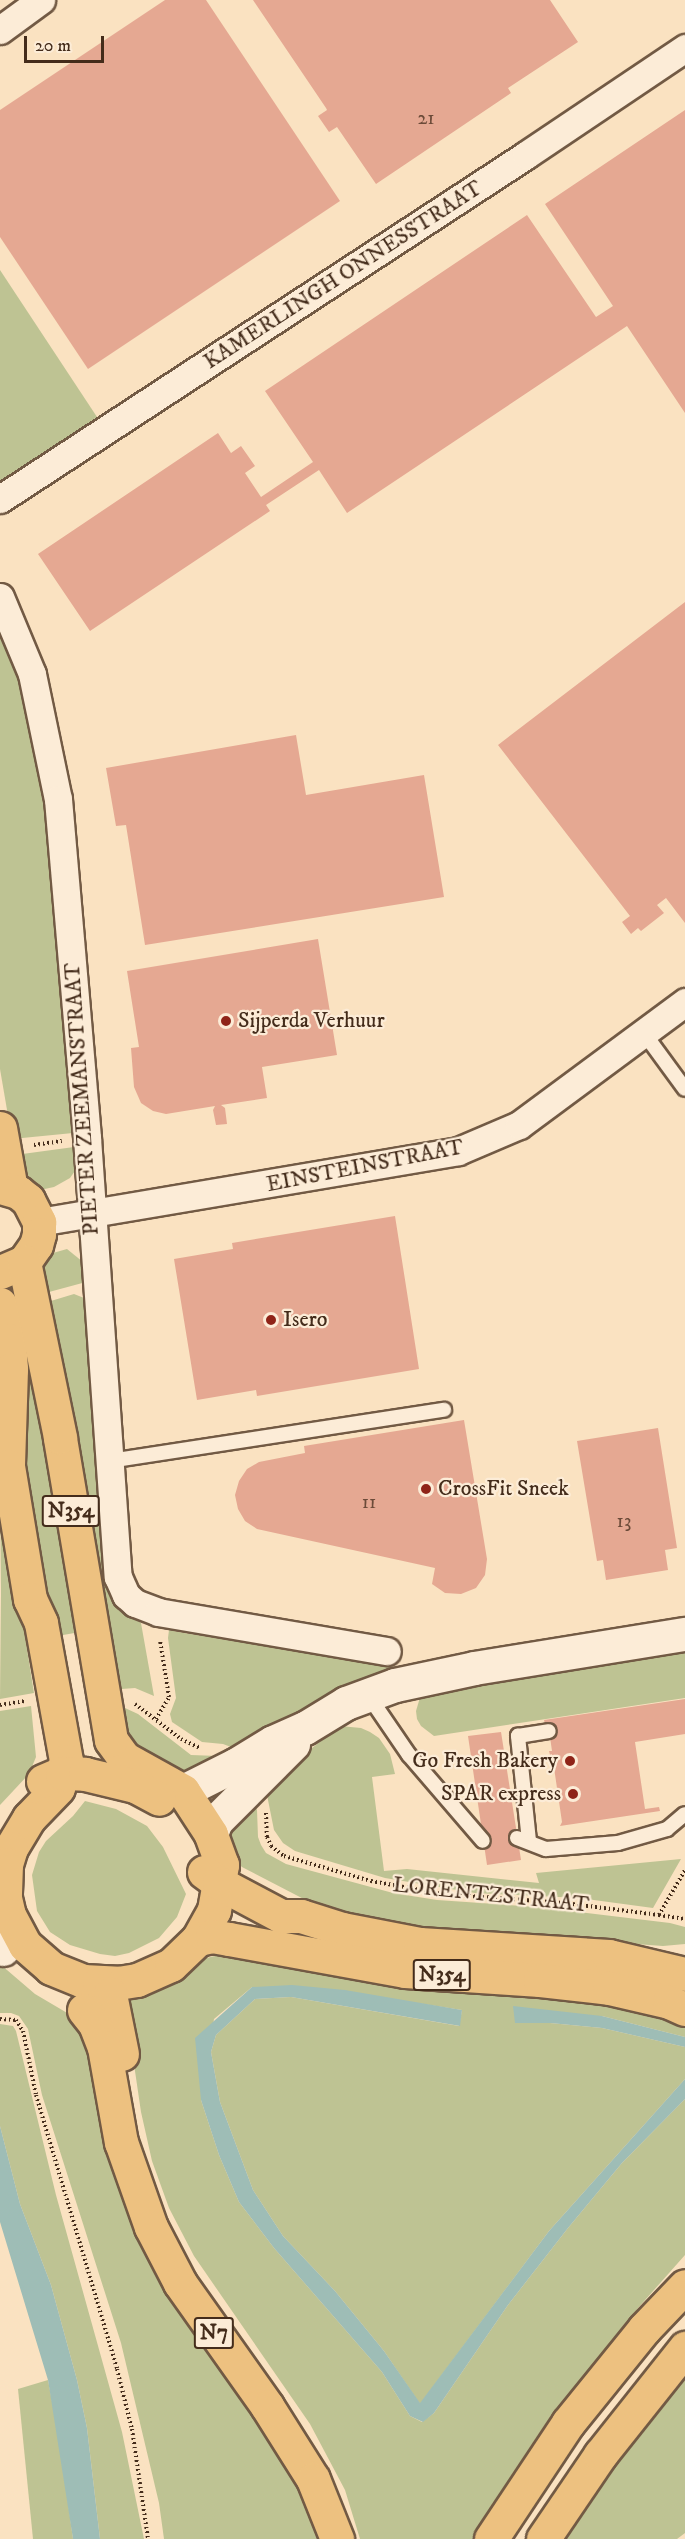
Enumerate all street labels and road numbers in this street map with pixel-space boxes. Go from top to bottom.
street label: KAMERLINGH ONNESSTRAAT [199,175,487,375]
street label: PIETER ZEEMANSTRAAT [59,962,105,1236]
street label: EINSTEINSTRAAT [264,1134,466,1198]
road number: N354 [41,1493,101,1529]
street label: LORENTZSTRAAT [392,1872,590,1918]
road number: N354 [412,1957,472,1993]
road number: N7 [193,2315,235,2351]

